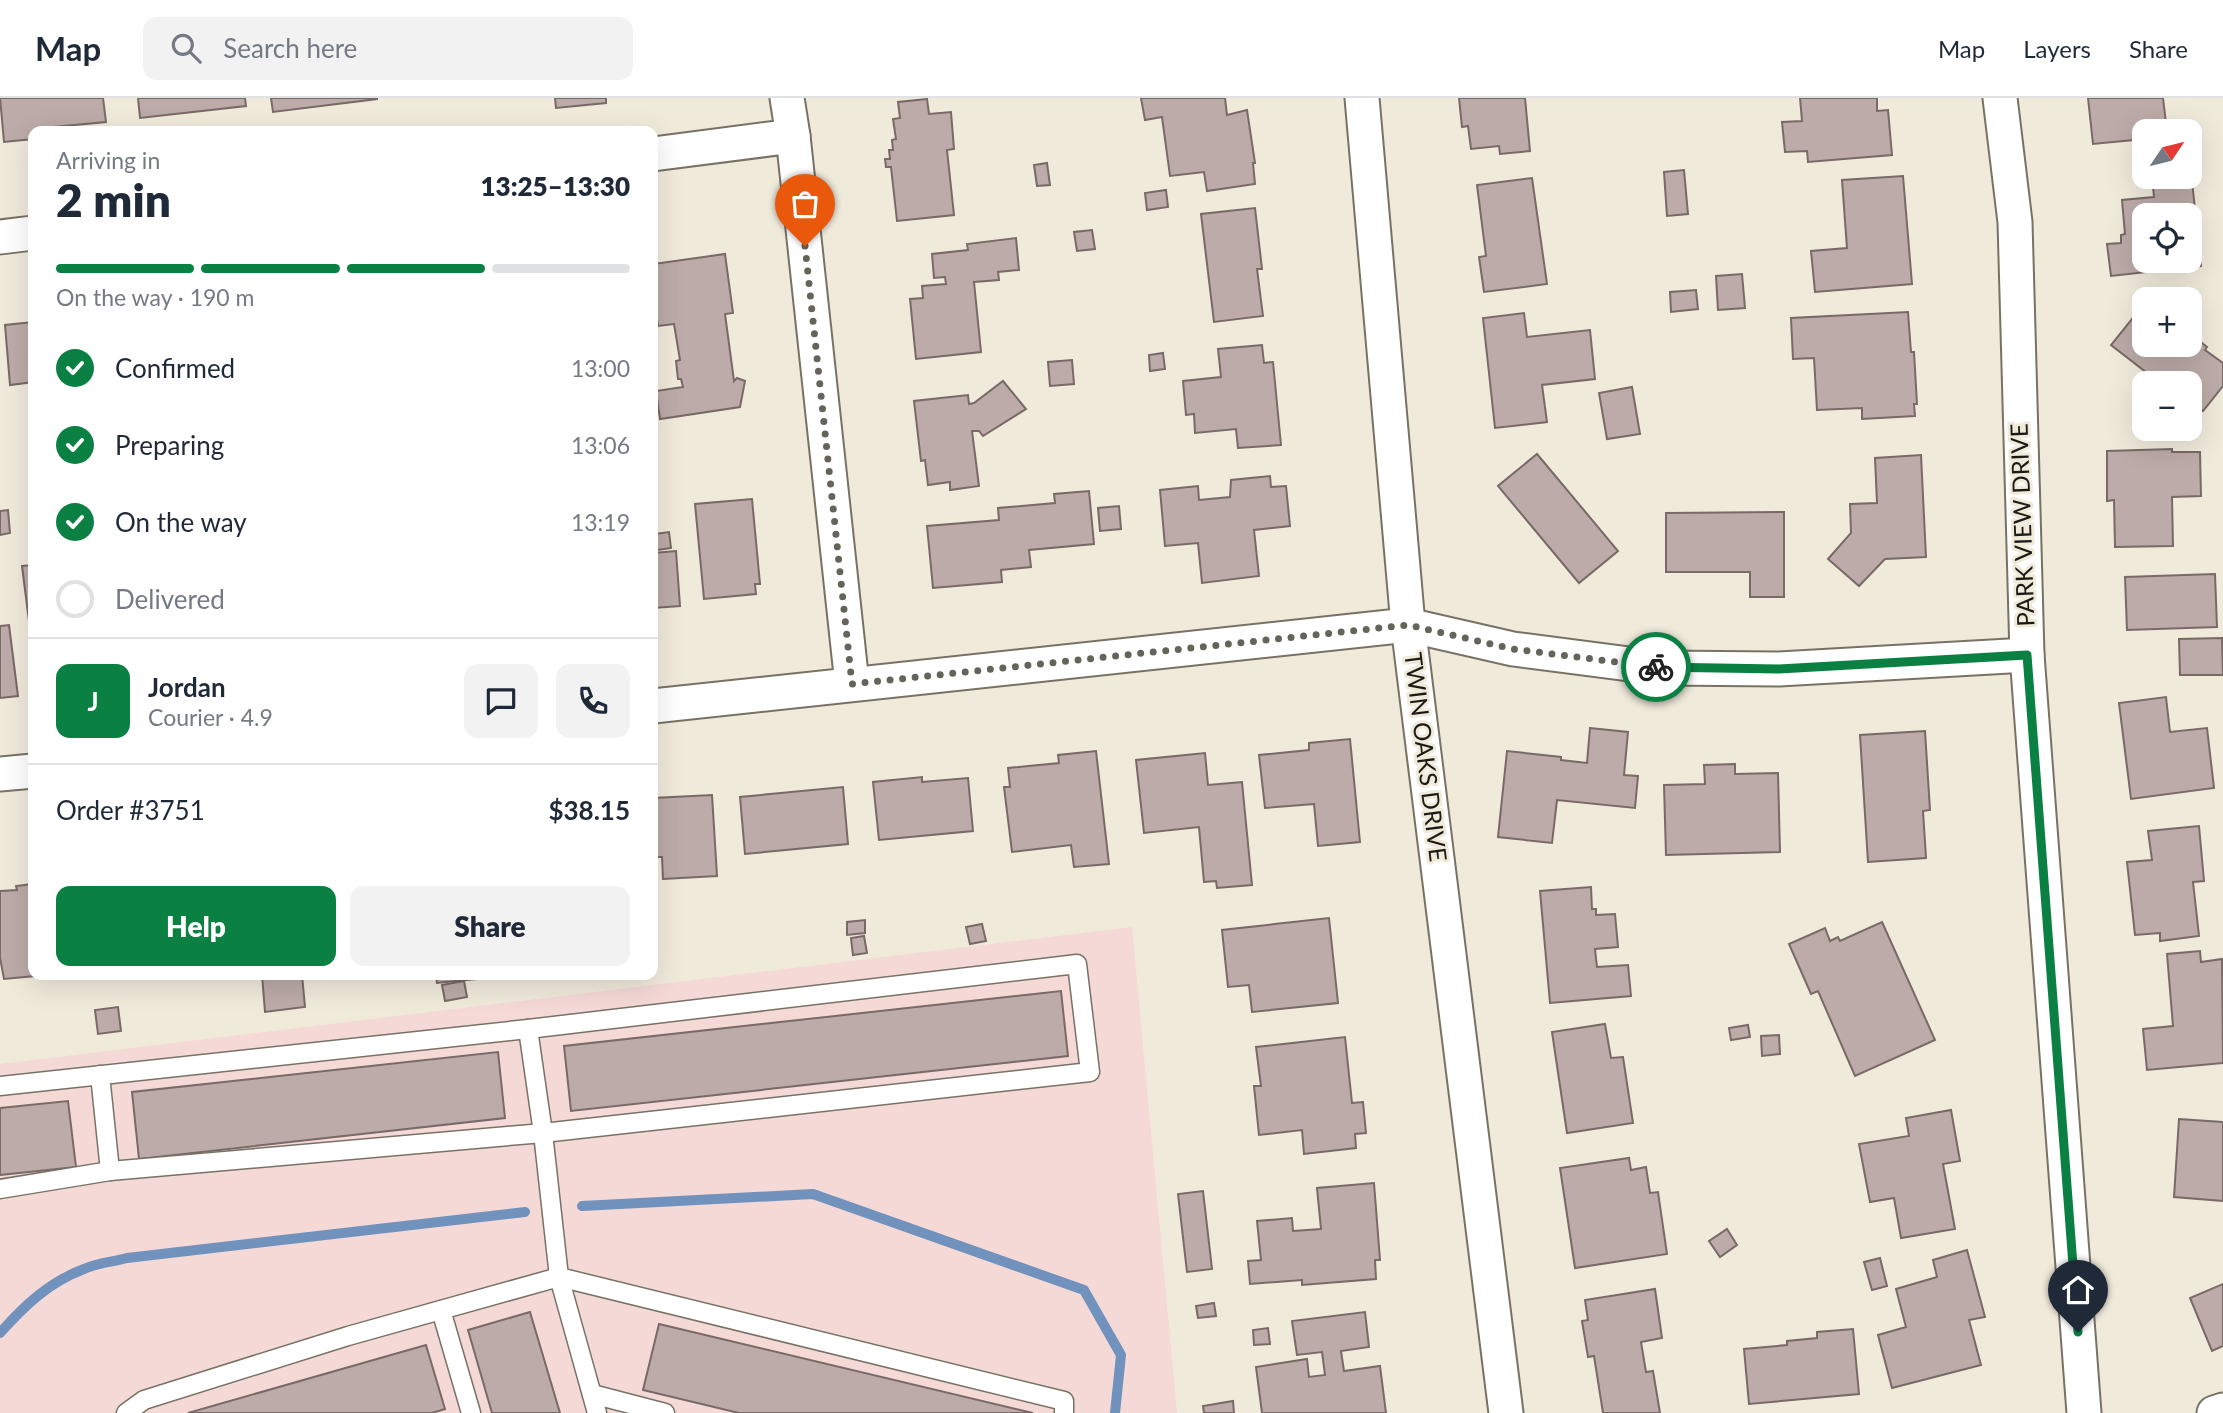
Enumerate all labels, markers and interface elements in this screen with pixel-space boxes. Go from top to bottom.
search box [143,17,633,80]
text: Map [35,28,101,68]
icon: search [167,29,205,67]
text: Search here [223,32,357,64]
text: Map [1938,34,1985,63]
text: Layers [2023,34,2091,63]
text: Share [2129,34,2188,63]
north arrow [2132,119,2202,189]
map controls [2132,119,2202,441]
text: Arriving in [56,146,160,174]
text: 13:25–13:30 [480,170,630,202]
text: 2 min [56,172,171,227]
pin [775,174,835,246]
icon: bag [786,185,824,223]
button: locate [2132,203,2202,273]
text: On the way · 190 m [56,283,255,311]
button: + [2132,287,2202,357]
icon: check [56,349,94,387]
text: Confirmed [115,352,235,384]
text: 13:00 [571,354,630,382]
button: − [2132,371,2202,441]
street label: PARK VIEW DRIVE [2003,423,2040,627]
icon: check [56,426,94,464]
text: Preparing [115,429,224,461]
text: 13:06 [571,431,630,459]
icon: check [56,503,94,541]
text: On the way [115,506,247,538]
text: 13:19 [571,508,630,536]
text: Delivered [115,583,225,615]
courier [1621,632,1691,702]
icon: bike [1637,648,1675,686]
street label: TWIN OAKS DRIVE [1399,651,1454,863]
button: chat [464,664,538,738]
button: phone [556,664,630,738]
text: Jordan [148,671,226,703]
text: J [87,685,99,717]
text: Courier · 4.9 [148,703,273,731]
text: Order #3751 [56,794,205,826]
text: $38.15 [548,794,630,826]
button: Help [56,886,336,966]
button: Share [350,886,630,966]
pin [2048,1260,2108,1332]
icon: home [2059,1271,2097,1309]

